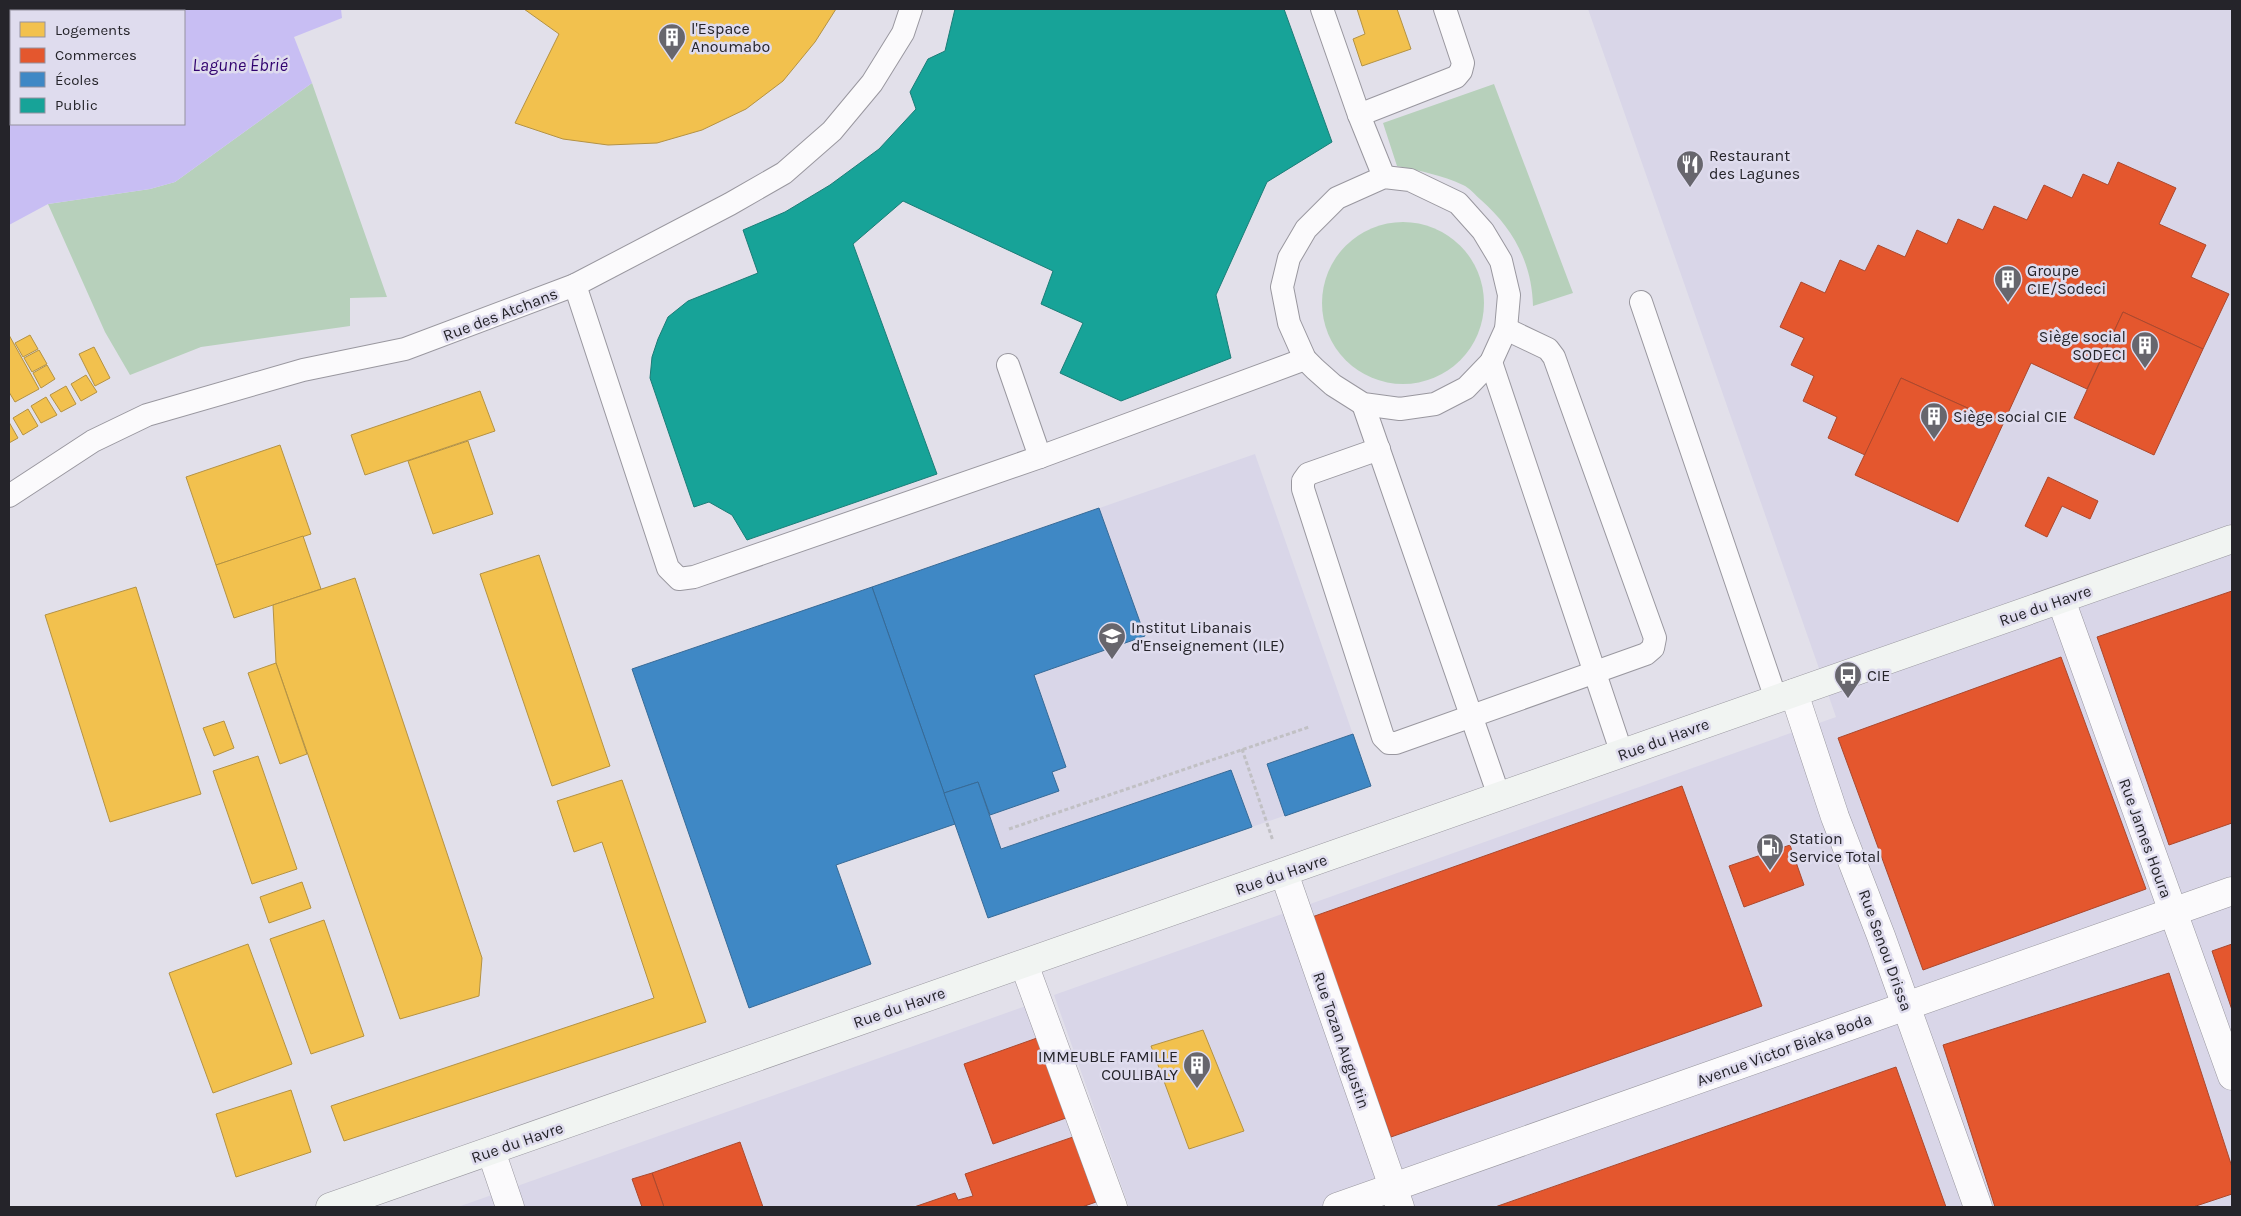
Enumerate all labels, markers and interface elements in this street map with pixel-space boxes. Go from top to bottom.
legend [10,10,185,125]
place label: l'Espace Anoumabo [691,19,770,56]
text: Logements [55,21,131,39]
building icon: l'Espace Anoumabo [657,22,687,61]
text: Commerces [55,46,137,64]
water label: Lagune Ébrié [192,54,288,76]
text: Écoles [55,71,99,89]
text: Public [55,96,98,114]
place label: Restaurant des Lagunes [1709,146,1800,183]
restaurant icon: Restaurant des Lagunes [1675,149,1705,188]
place label: Groupe CIE/Sodeci [2027,261,2106,298]
building icon: Groupe CIE/Sodeci [1993,264,2023,303]
street label: Rue des Atchans [440,284,560,345]
place label: Siège social SODECI [2039,327,2126,364]
building icon: Siège social SODECI [2130,330,2160,369]
building icon: Siège social CIE [1919,401,1949,440]
place label: Siège social CIE [1953,407,2067,426]
street label: Rue du Havre [1997,581,2094,630]
place label: Institut Libanais d'Enseignement (ILE) [1131,618,1285,655]
school or university icon: Institut Libanais d'Enseignement (ILE) [1097,621,1127,660]
bus stop icon: CIE [1833,660,1863,699]
place label: CIE [1867,666,1890,685]
street label: Rue du Havre [1615,714,1712,765]
street label: Rue James Houra [2115,776,2176,901]
place label: Station Service Total [1789,829,1881,866]
fuel station icon: Station Service Total [1755,832,1785,871]
street label: Rue du Havre [1233,850,1330,899]
street label: Rue Senou Drissa [1855,887,1916,1014]
street label: Rue Tozan Augustin [1309,969,1374,1111]
street label: Rue du Havre [851,983,948,1032]
street label: Avenue Victor Biaka Boda [1694,1009,1874,1090]
place label: IMMEUBLE FAMILLE COULIBALY [1038,1047,1178,1084]
building icon: IMMEUBLE FAMILLE COULIBALY [1182,1050,1212,1089]
street label: Rue du Havre [469,1118,566,1167]

